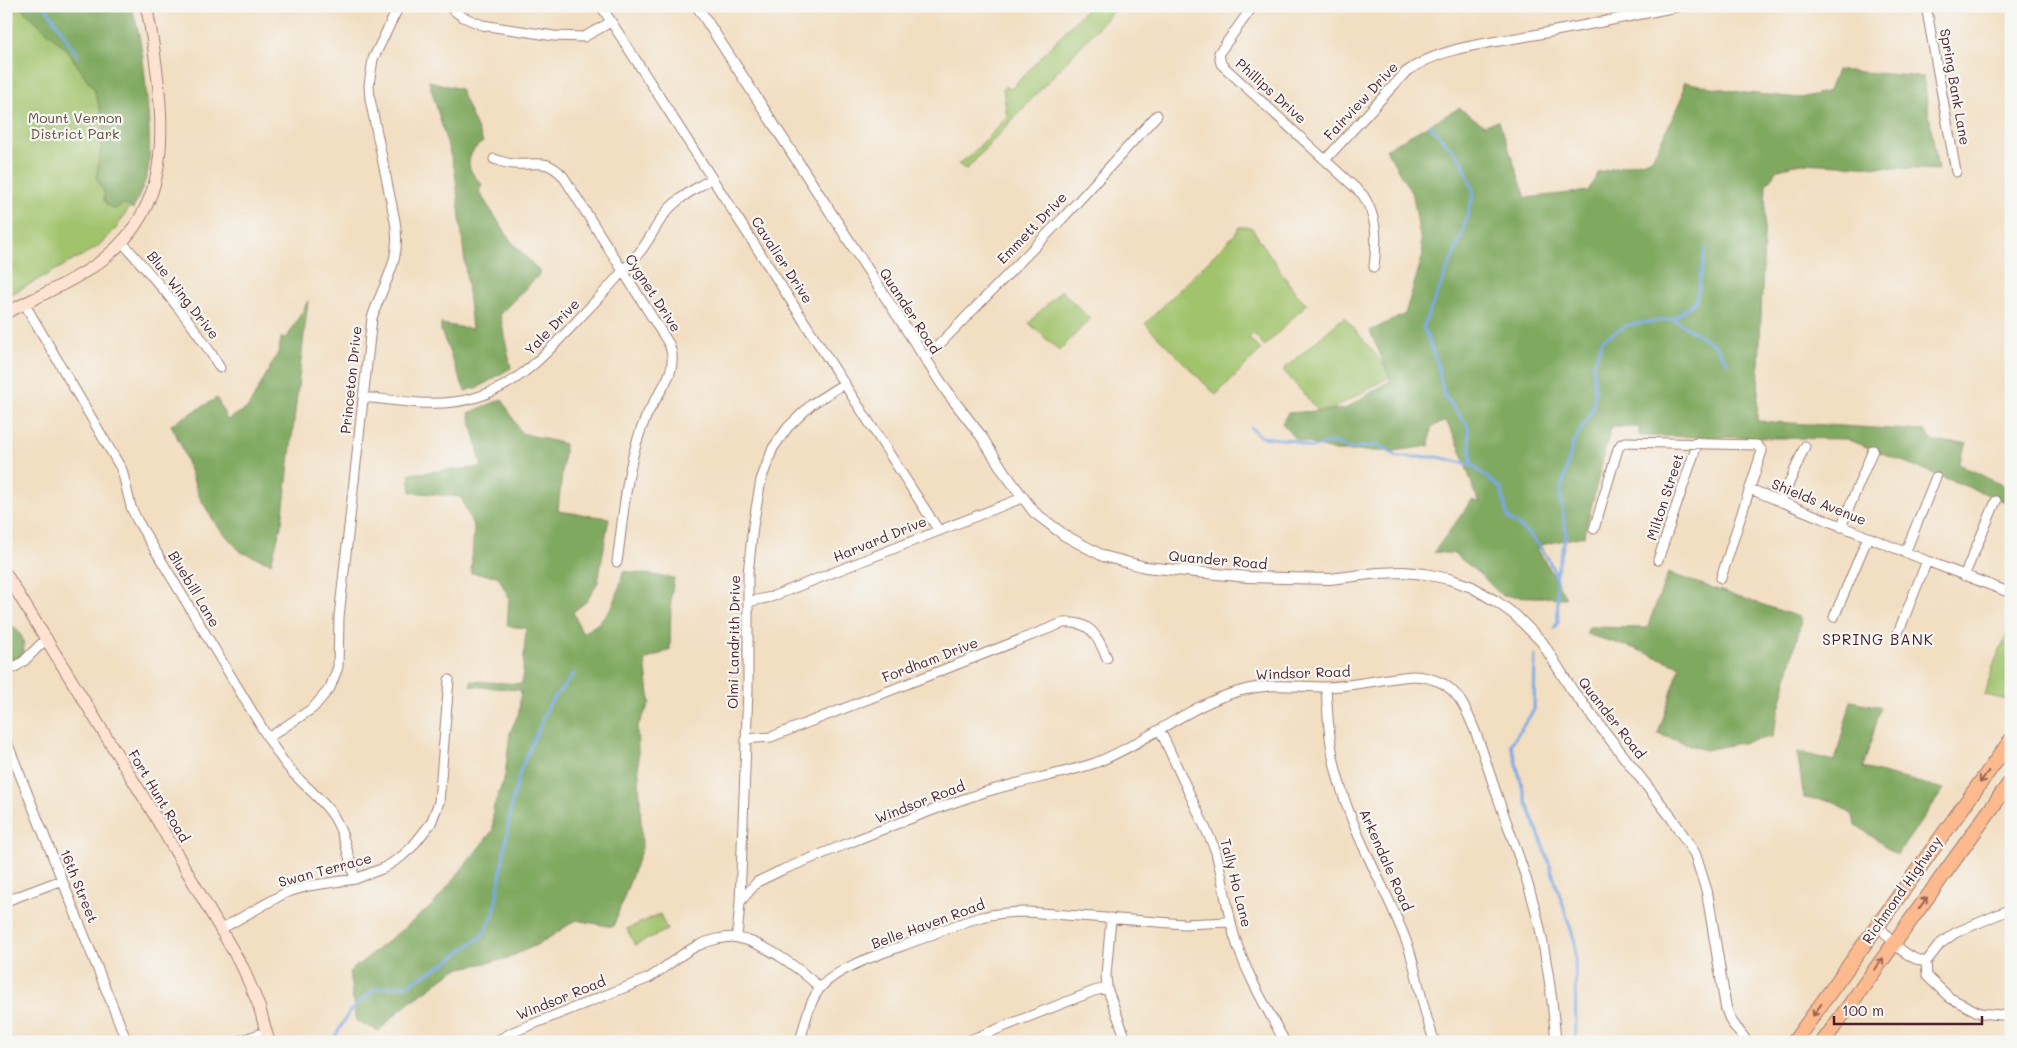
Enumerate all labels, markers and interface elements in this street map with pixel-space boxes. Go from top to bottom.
street label: Spring Bank Lane [1936,27,1975,147]
street label: Phillips Drive [1232,54,1311,127]
street label: Fairview Drive [1319,57,1402,144]
park label: Mount Vernon District Park [28,108,122,143]
street label: Emmett Drive [993,188,1071,268]
street label: Cavalier Drive [747,213,818,307]
street label: Blue Wing Drive [143,247,224,343]
street label: Cygnet Drive [621,250,686,335]
street label: Quander Road [875,264,945,358]
street label: Yale Drive [520,294,583,359]
street label: Princeton Drive [335,325,366,435]
street label: Milton Street [1642,451,1687,543]
street label: Shields Avenue [1769,474,1869,529]
street label: Harvard Drive [830,511,929,566]
street label: Quander Road [1168,546,1268,573]
street label: Bluebill Lane [164,547,225,630]
street label: Olmi Landrith Drive [723,575,744,709]
district label: SPRING BANK [1822,629,1934,649]
street label: Fordham Drive [879,633,981,687]
street label: Windsor Road [1255,661,1351,684]
street label: Quander Road [1574,673,1650,763]
street label: Fort Hunt Road [124,746,195,846]
one-way arrow [1979,770,1989,784]
street label: Windsor Road [872,776,968,827]
street label: Arkendale Road [1355,806,1417,914]
street label: Richmond Highway [1857,832,1946,947]
street label: Tally Ho Lane [1216,837,1257,929]
street label: 16th Street [56,846,103,925]
street label: Swan Terrace [276,848,374,891]
street label: Belle Haven Road [868,894,987,953]
one-way arrow [1918,896,1928,910]
one-way arrow [1874,957,1884,971]
street label: Windsor Road [513,971,608,1024]
scale bar [1834,993,1982,1025]
text: 100 m [1842,1000,1884,1020]
one-way arrow [1811,1003,1822,1016]

